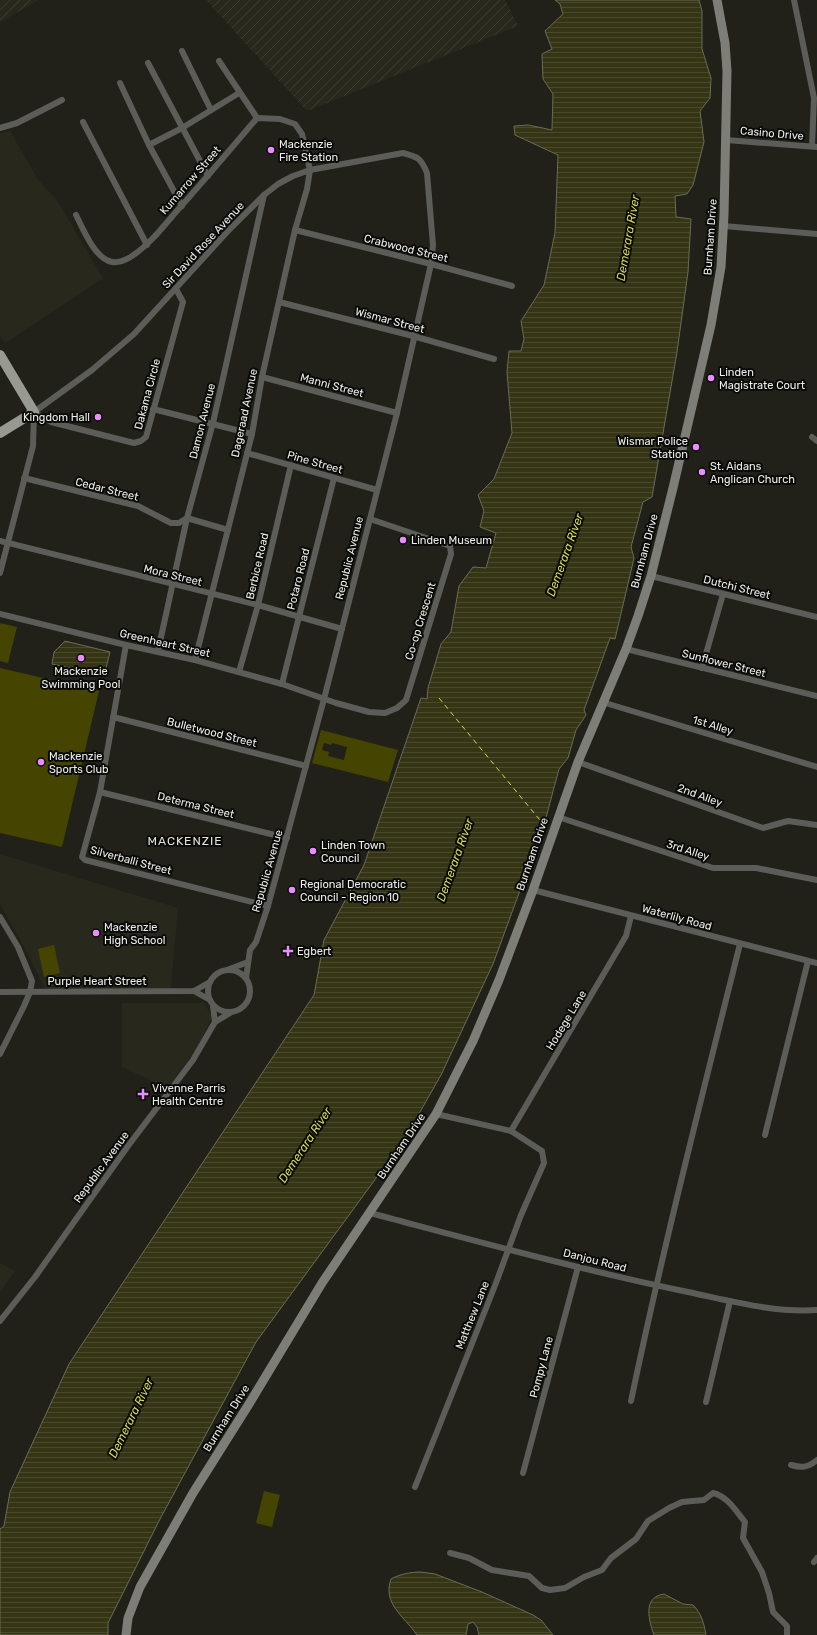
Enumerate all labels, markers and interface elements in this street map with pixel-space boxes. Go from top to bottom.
street label: Casino Drive [740,124,804,143]
place label: Mackenzie Fire Station [279,138,338,164]
street label: Kumarrow Street [157,143,224,217]
marker: Mackenzie Fire Station [266,145,276,155]
water label: Demerara River [614,194,643,282]
street label: Burnham Drive [701,198,720,276]
street label: Sir David Rose Avenue [160,199,247,291]
street label: Crabwood Street [362,232,450,265]
street label: Wismar Street [354,305,427,336]
street label: Dakama Circle [132,357,163,431]
place label: Linden Magistrate Court [719,366,806,392]
street label: Dageraad Avenue [229,368,260,459]
street label: Manni Street [299,371,366,400]
marker: Linden Magistrate Court [706,373,716,383]
street label: Damon Avenue [187,382,218,460]
place label: Kingdom Hall [23,411,90,424]
marker: Kingdom Hall [93,412,103,422]
place label: Wismar Police Station [618,435,688,461]
marker: Wismar Police Station [691,442,701,452]
street label: Pine Street [286,448,345,477]
place label: St. Aidans Anglican Church [710,460,795,486]
marker: St. Aidans Anglican Church [697,467,707,477]
street label: Cedar Street [74,475,140,504]
water label: Demerara River [544,511,587,598]
street label: Burnham Drive [628,512,661,590]
street label: Republic Avenue [333,515,366,601]
street label: Berbice Road [244,532,271,601]
place label: Linden Museum [411,534,492,547]
marker: Linden Museum [398,535,408,545]
street label: Potaro Road [285,547,312,611]
street label: Mora Street [142,562,204,589]
street label: Dutchi Street [702,573,772,602]
street label: Co-op Crescent [402,580,439,662]
street label: Greenheart Street [118,627,212,660]
street label: Sunflower Street [681,647,768,680]
marker: Mackenzie Swimming Pool [76,653,86,663]
place label: Mackenzie Swimming Pool [42,665,120,691]
street label: 1st Alley [691,713,735,738]
street label: Bulletwood Street [166,715,259,750]
place label: Mackenzie Sports Club [49,750,109,776]
marker: Mackenzie Sports Club [36,757,46,767]
street label: 2nd Alley [676,781,724,810]
street label: Determa Street [156,790,236,821]
water label: Demerara River [434,816,477,903]
street label: Burnham Drive [514,816,551,892]
street label: Republic Avenue [249,828,285,914]
district label: MACKENZIE [148,834,222,848]
street label: 3rd Alley [665,837,711,864]
place label: Linden Town Council [321,839,385,865]
street label: Silverballi Street [89,843,174,878]
marker: Linden Town Council [308,846,318,856]
place label: Regional Democratic Council - Region 10 [300,878,406,904]
marker: Regional Democratic Council - Region 10 [287,885,297,895]
street label: Waterlily Road [641,902,713,933]
place label: Mackenzie High School [104,921,165,947]
marker: Mackenzie High School [91,928,101,938]
marker: Egbert [282,945,294,957]
place label: Egbert [297,945,332,958]
street label: Purple Heart Street [47,975,147,988]
street label: Hodege Lane [544,988,589,1052]
place label: Vivenne Parris Health Centre [152,1082,226,1108]
marker: Vivenne Parris Health Centre [137,1088,149,1100]
water label: Demerara River [275,1104,335,1185]
street label: Burnham Drive [375,1111,428,1182]
street label: Republic Avenue [71,1129,132,1206]
street label: Danjou Road [562,1246,628,1275]
street label: Matthew Lane [453,1279,492,1351]
street label: Pompy Lane [527,1335,556,1399]
water label: Demerara River [106,1375,157,1460]
street label: Burnham Drive [201,1382,252,1454]

